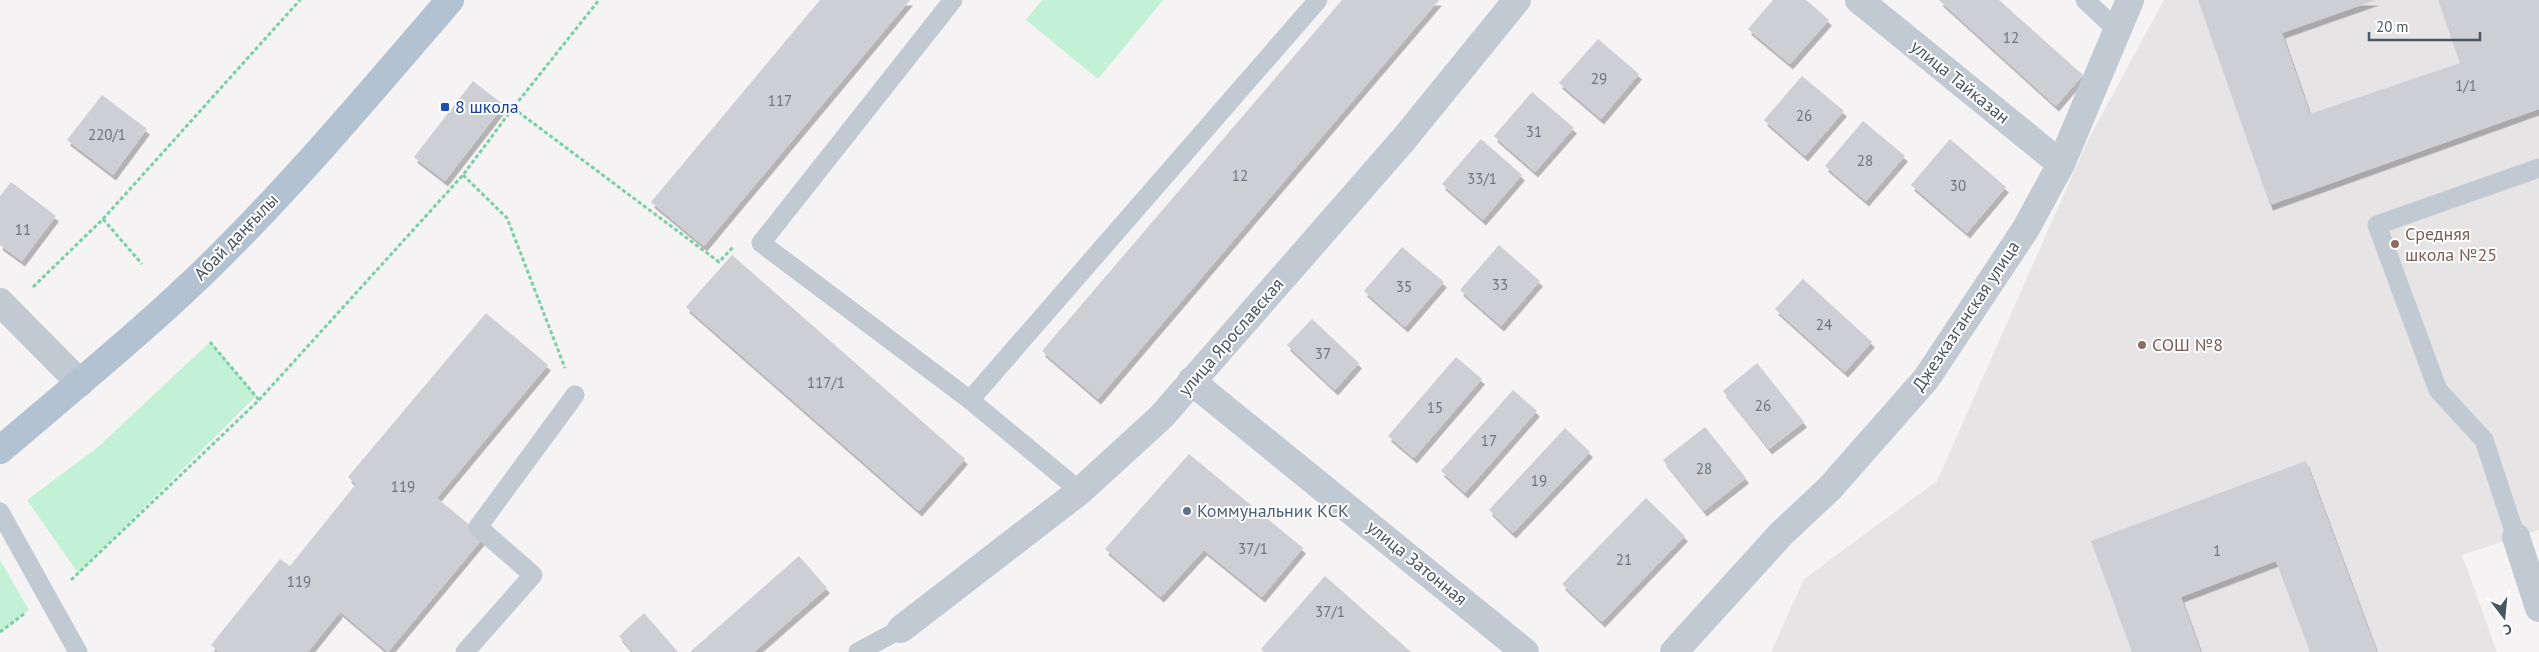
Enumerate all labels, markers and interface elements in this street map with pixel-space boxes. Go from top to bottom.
scale bar [2369,10,2480,42]
text: 20 m [2376,17,2409,36]
house number: 12 [2003,28,2019,47]
street label: улица Тайказан [1906,35,2015,129]
house number: 29 [1591,69,1607,88]
house number: 1/1 [2455,76,2477,95]
house number: 117 [768,91,792,110]
place label: 8 школа [455,95,519,118]
marker: 8 школа [439,101,451,113]
house number: 26 [1796,106,1812,125]
house number: 31 [1526,122,1542,141]
house number: 220/1 [88,125,126,144]
house number: 28 [1857,151,1873,170]
house number: 12 [1232,166,1248,185]
house number: 33/1 [1467,169,1497,188]
house number: 30 [1950,176,1966,195]
street label: Абай даңғылы [188,188,283,285]
house number: 11 [15,220,31,239]
place label: Средняя школа №25 [2405,222,2497,266]
street label: Джезказганская улица [1907,236,2024,395]
marker: Средняя школа №25 [2389,238,2401,250]
street label: улица Ярославская [1173,273,1288,401]
house number: 33 [1492,275,1508,294]
house number: 35 [1396,277,1412,296]
house number: 24 [1816,315,1832,334]
place label: СОШ №8 [2152,333,2223,356]
marker: СОШ №8 [2136,339,2148,351]
house number: 37 [1315,344,1331,363]
house number: 117/1 [807,373,845,392]
house number: 26 [1755,396,1771,415]
house number: 15 [1427,398,1443,417]
house number: 17 [1481,431,1497,450]
house number: 28 [1696,459,1712,478]
house number: 19 [1531,471,1547,490]
house number: 119 [391,477,415,496]
place label: Коммунальник КСК [1197,499,1349,522]
marker: Коммунальник КСК [1181,505,1193,517]
street label: улица Затонная [1362,515,1472,610]
house number: 37/1 [1238,539,1268,558]
house number: 1 [2213,541,2221,560]
house number: 21 [1616,550,1632,569]
house number: 119 [287,572,311,591]
north arrow [2479,592,2529,642]
house number: 37/1 [1315,602,1345,621]
text: С [2501,620,2514,639]

